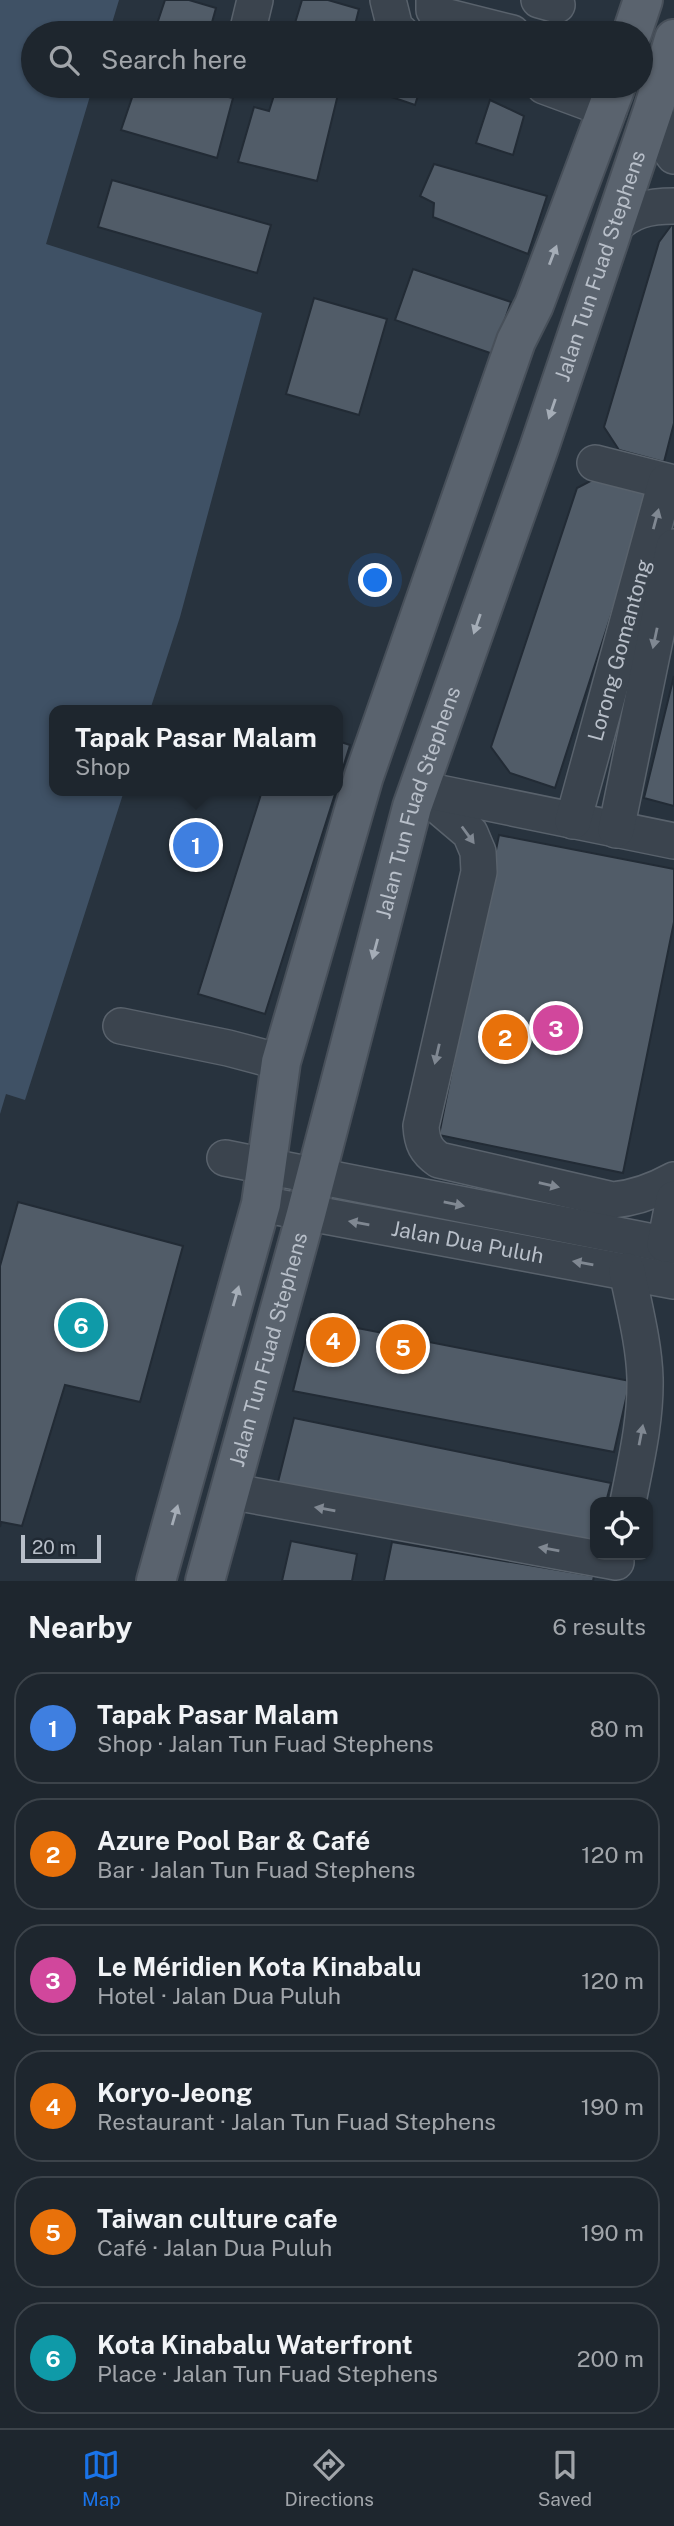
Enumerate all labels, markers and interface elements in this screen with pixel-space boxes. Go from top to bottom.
search box [21,21,653,98]
icon: search [45,41,83,79]
text: Search here [101,44,247,75]
street label: Jalan Tun Fuad Stephens [549,147,650,385]
one-way arrow [548,245,559,266]
one-way arrow [546,398,557,419]
one-way arrow [652,508,662,529]
street label: Lorong Gomantong [582,556,656,744]
your location [358,563,392,597]
one-way arrow [471,613,482,634]
one-way arrow [650,627,661,649]
street label: Jalan Tun Fuad Stephens [370,683,466,922]
popup [49,705,343,796]
text: Tapak Pasar Malam [75,722,317,753]
text: Shop [75,753,130,780]
pin: 1 [173,819,219,871]
one-way arrow [461,826,475,844]
one-way arrow [369,938,380,960]
pin: 3 [533,1002,579,1054]
pin: 2 [482,1011,528,1063]
one-way arrow [432,1044,443,1066]
one-way arrow [538,1180,560,1191]
one-way arrow [443,1198,465,1209]
street label: Jalan Dua Puluh [389,1216,546,1268]
one-way arrow [348,1218,370,1229]
street label: Jalan Tun Fuad Stephens [224,1229,312,1470]
one-way arrow [572,1257,594,1268]
one-way arrow [231,1285,241,1306]
pin: 6 [58,1299,104,1351]
pin: 4 [310,1314,356,1366]
pin: 5 [380,1321,426,1373]
one-way arrow [635,1424,646,1446]
map controls [590,1497,653,1560]
button: locate [590,1497,653,1560]
one-way arrow [314,1503,336,1514]
one-way arrow [170,1504,180,1525]
scale bar [21,1532,102,1564]
text: 20 m [32,1536,76,1558]
one-way arrow [538,1543,560,1554]
text: Nearby [28,1609,132,1645]
text: 6 results [553,1613,646,1640]
text: Tapak Pasar Malam [97,1699,339,1730]
text: 1 [48,1715,58,1742]
text: 80 m [590,1715,644,1742]
text: Shop · Jalan Tun Fuad Stephens [97,1730,434,1757]
text: Azure Pool Bar & Café [97,1825,370,1856]
text: 2 [46,1841,60,1868]
text: 120 m [581,1841,644,1868]
text: Bar · Jalan Tun Fuad Stephens [97,1856,415,1883]
text: Le Méridien Kota Kinabalu [97,1951,422,1982]
text: 3 [45,1967,61,1994]
text: 120 m [581,1967,644,1994]
text: Hotel · Jalan Dua Puluh [97,1982,341,2009]
text: Koryo-Jeong [97,2077,252,2108]
text: 4 [45,2093,61,2120]
text: 190 m [581,2093,644,2120]
text: Restaurant · Jalan Tun Fuad Stephens [97,2108,496,2135]
text: Taiwan culture cafe [97,2203,338,2234]
text: 5 [45,2219,61,2246]
text: 190 m [581,2219,644,2246]
text: Café · Jalan Dua Puluh [97,2234,332,2261]
text: Kota Kinabalu Waterfront [97,2329,413,2360]
text: 6 [45,2345,61,2372]
text: 200 m [577,2345,644,2372]
text: Place · Jalan Tun Fuad Stephens [97,2360,438,2387]
tab: Map [82,2446,121,2510]
tab: Directions [285,2446,374,2510]
tab: Saved [538,2446,592,2510]

